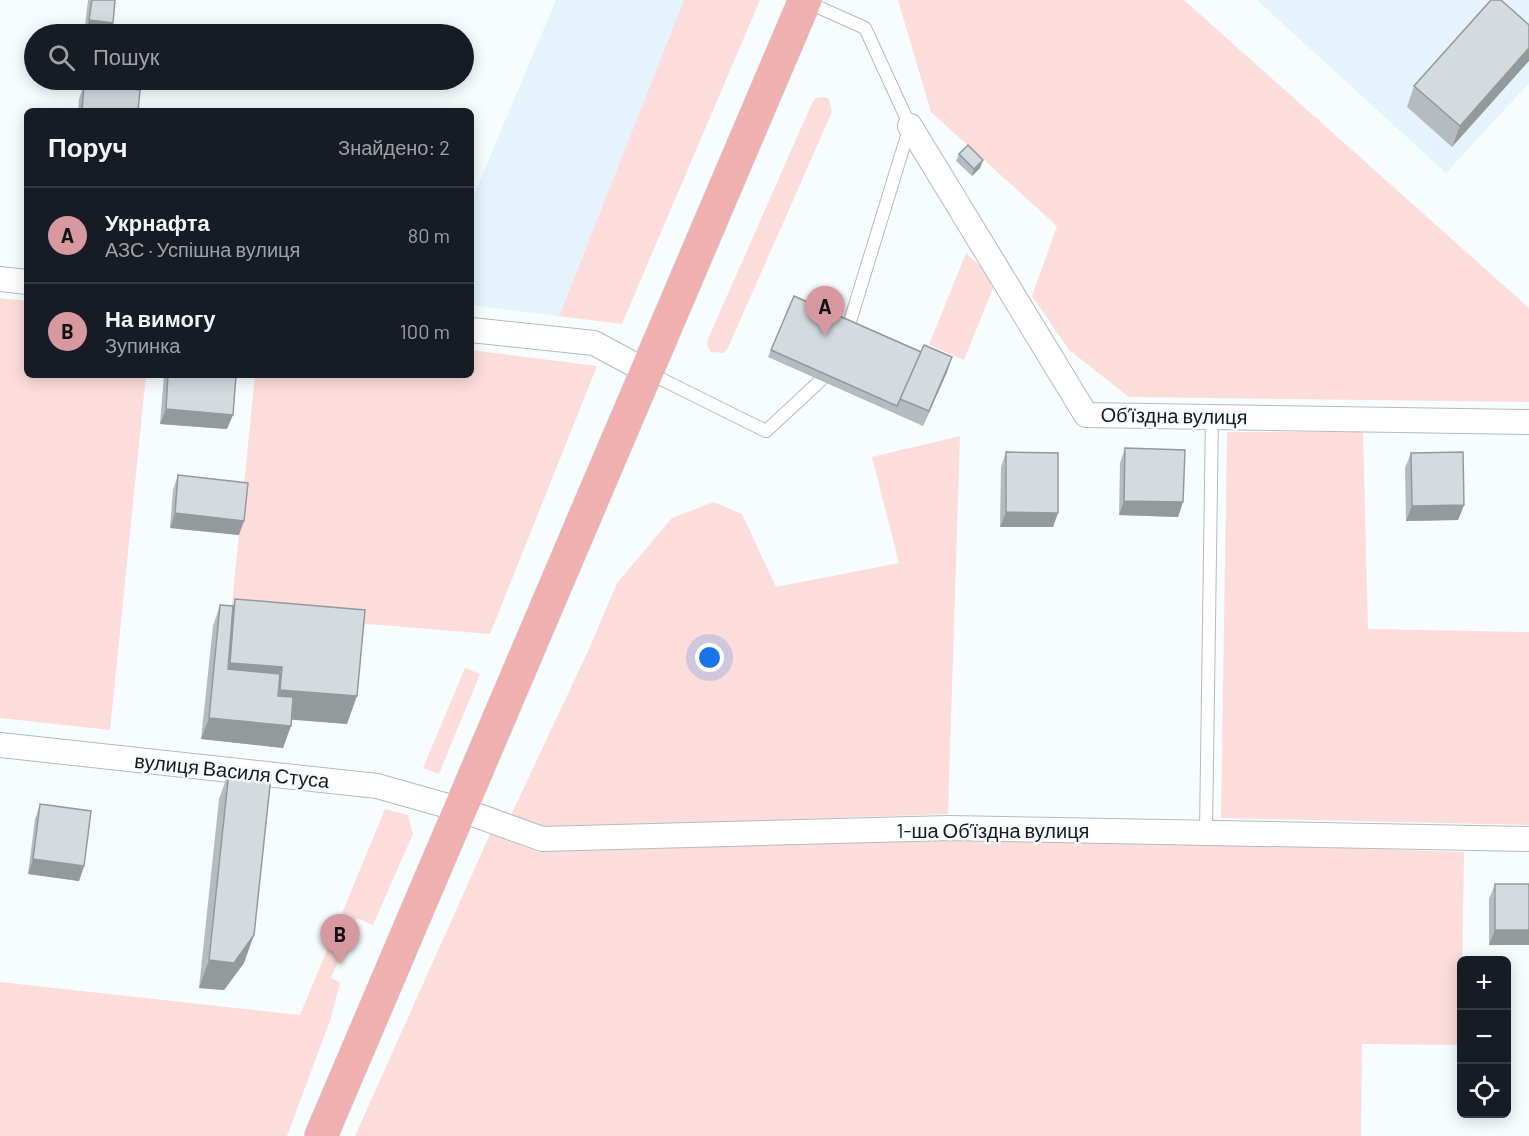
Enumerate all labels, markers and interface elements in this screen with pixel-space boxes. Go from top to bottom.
search box [24,24,474,90]
icon: search [45,41,78,74]
text: Пошук [93,43,159,69]
text: Поруч [48,131,128,162]
text: Знайдено: 2 [338,135,450,159]
text: Укрнафта [105,209,210,235]
text: A [61,223,74,247]
text: 80 m [408,223,450,247]
text: АЗС · Успішна вулиця [105,237,300,261]
pin: A [806,286,844,336]
text: На вимогу [105,305,215,331]
text: B [61,319,74,343]
text: 100 m [400,319,450,343]
text: Зупинка [105,333,180,357]
street label: Обʼїздна вулиця [1100,402,1248,428]
your location [695,643,724,672]
street label: вулиця Василя Стуса [133,748,331,792]
street label: 1-ша Обʼїздна вулиця [897,818,1089,842]
pin: B [320,914,360,964]
map controls [1457,956,1511,1118]
button: + [1457,956,1511,1010]
button: − [1457,1010,1511,1064]
button: locate [1457,1064,1511,1118]

